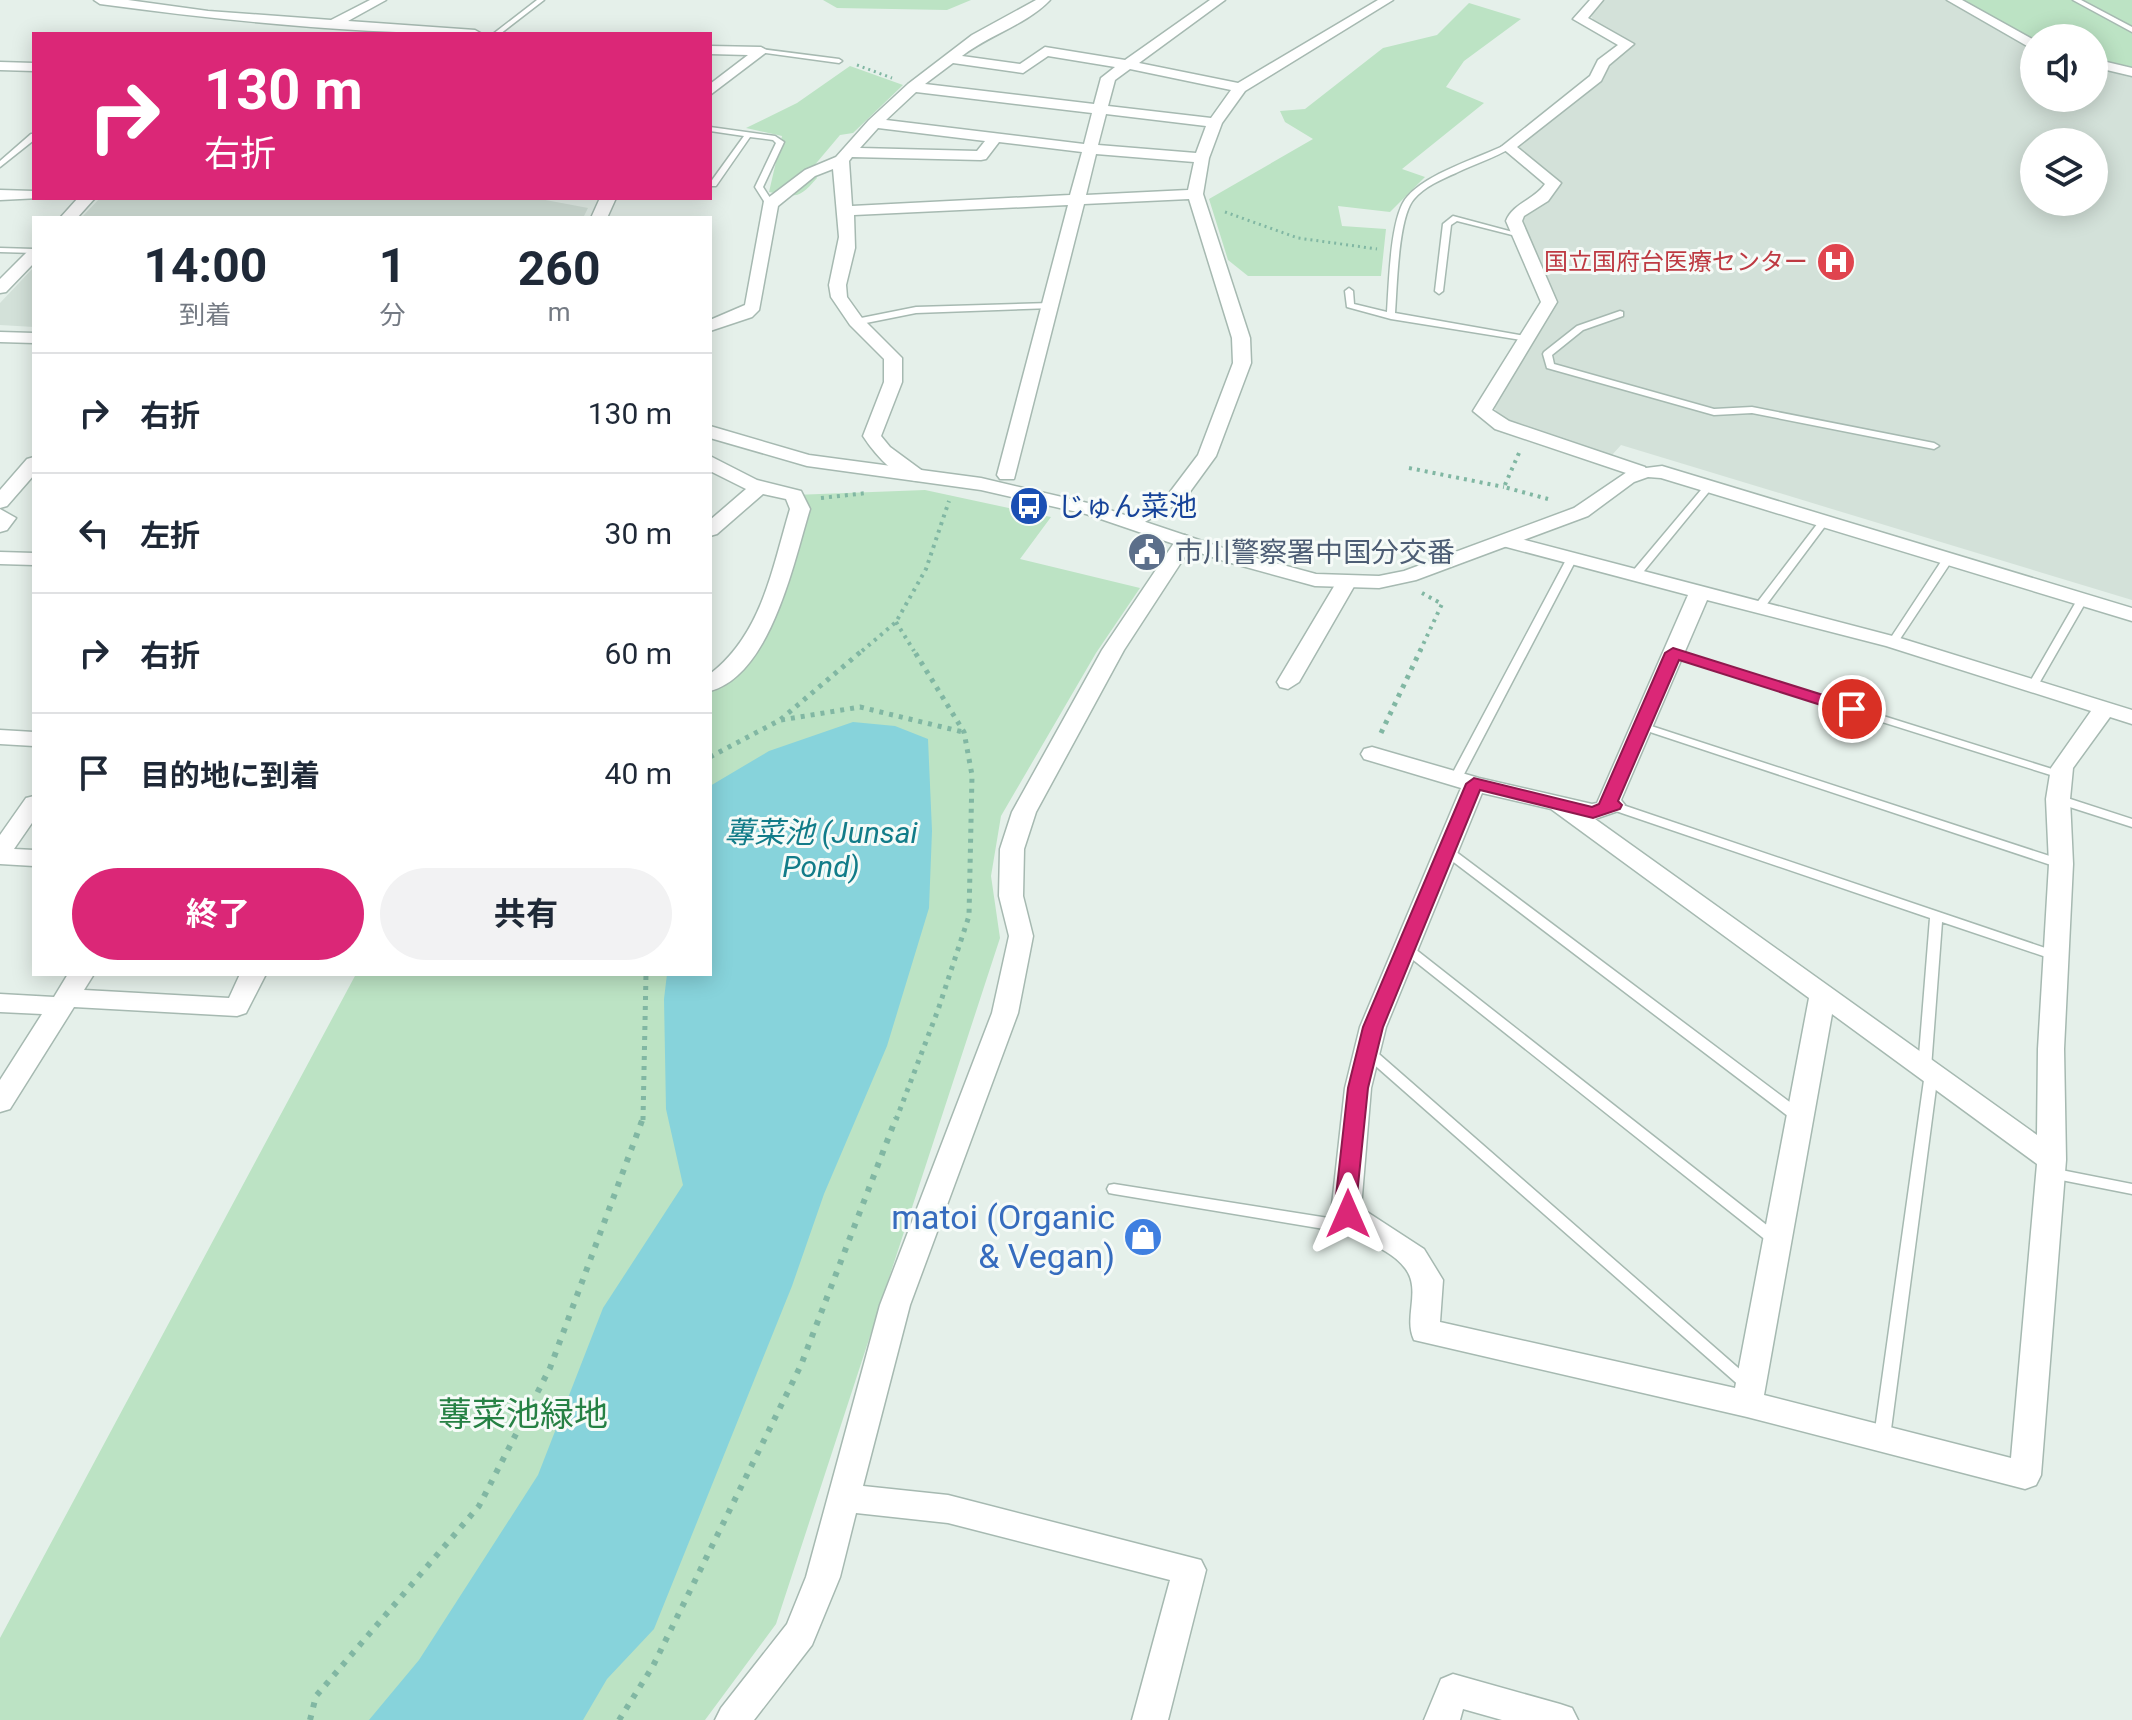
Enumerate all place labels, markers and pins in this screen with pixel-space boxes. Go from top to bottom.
hospital icon: 国立国府台医療センター [1815,241,1857,283]
place label: 国立国府台医療センター [1544,248,1808,276]
bus stop icon: じゅん菜池 [1008,485,1050,527]
place label: じゅん菜池 [1057,490,1197,523]
public building icon: 市川警察署中国分交番 [1126,531,1168,573]
place label: 市川警察署中国分交番 [1175,536,1455,569]
pin [1818,675,1886,743]
place label: matoi (Organic & Vegan) [891,1197,1115,1276]
shop icon: matoi (Organic & Vegan) [1122,1216,1164,1258]

